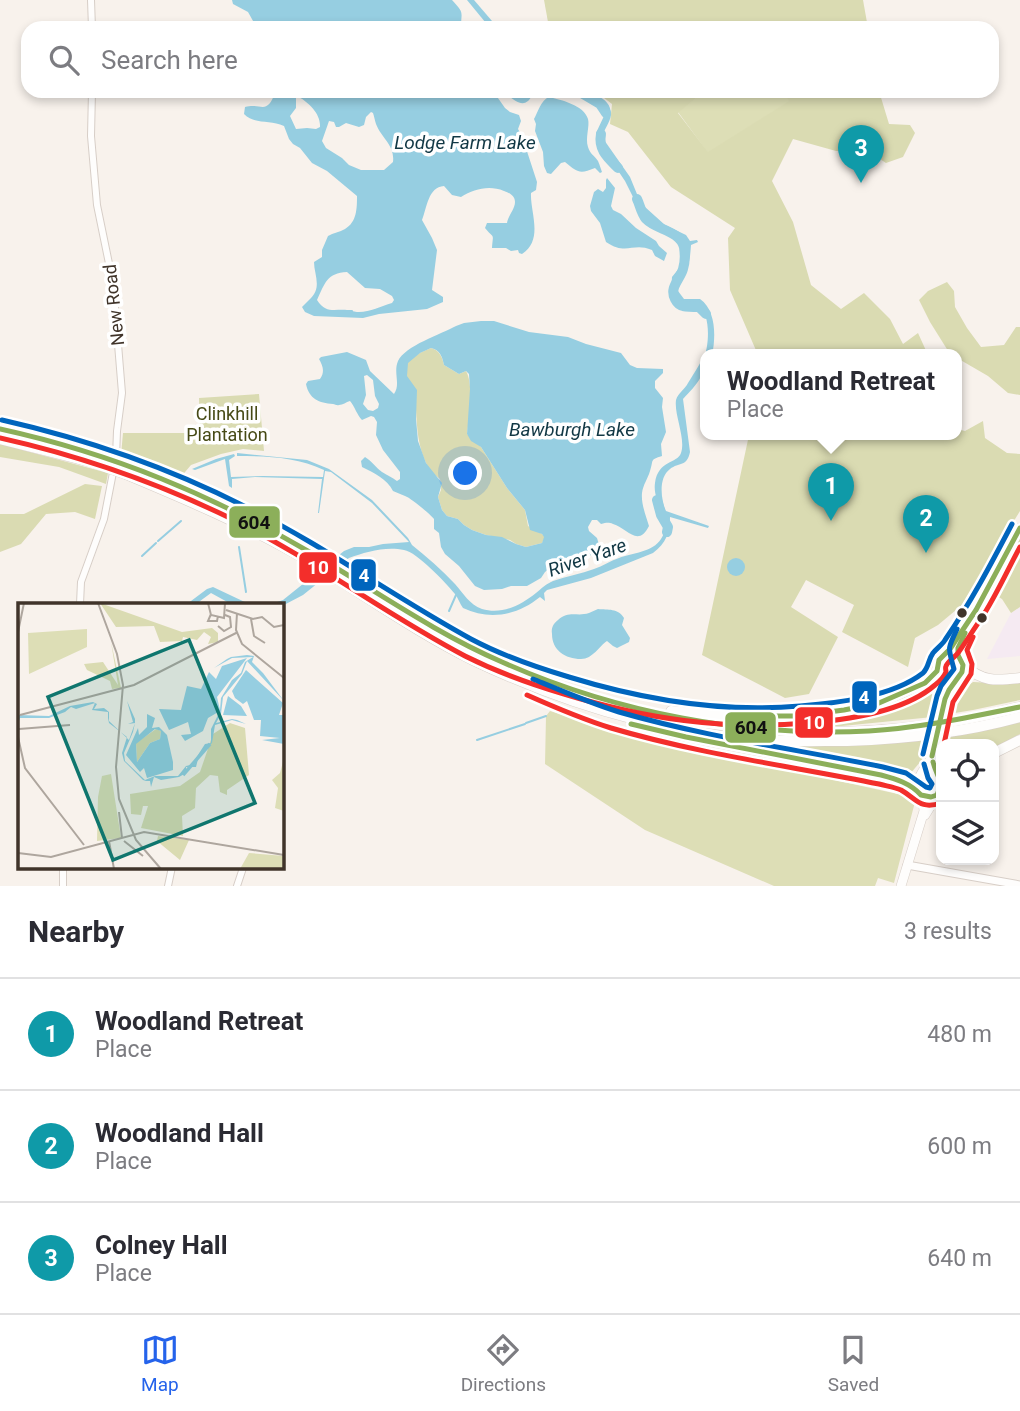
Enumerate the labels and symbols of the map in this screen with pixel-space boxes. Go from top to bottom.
pin: 3 [838,125,884,183]
water label: Lodge Farm Lake [394,131,536,154]
street label: New Road [99,263,128,347]
park label: Clinkhill Plantation [186,403,268,445]
water label: Bawburgh Lake [509,418,635,441]
your location [448,456,482,490]
pin: 1 [808,463,854,521]
pin: 2 [903,495,949,553]
line badge: 604 [228,505,281,539]
text: 604 [238,511,270,534]
water label: River Yare [545,533,630,582]
line badge: 10 [298,551,338,584]
text: 10 [307,556,329,579]
line badge: 4 [350,558,377,592]
text: 4 [359,564,370,587]
inset map [18,603,284,869]
unlabelled marker [955,606,969,620]
unlabelled marker [975,611,989,625]
line badge: 4 [851,680,878,714]
text: 4 [859,686,870,709]
line badge: 10 [794,706,834,739]
line badge: 604 [724,711,777,744]
text: 10 [803,711,825,734]
text: 604 [735,716,767,739]

